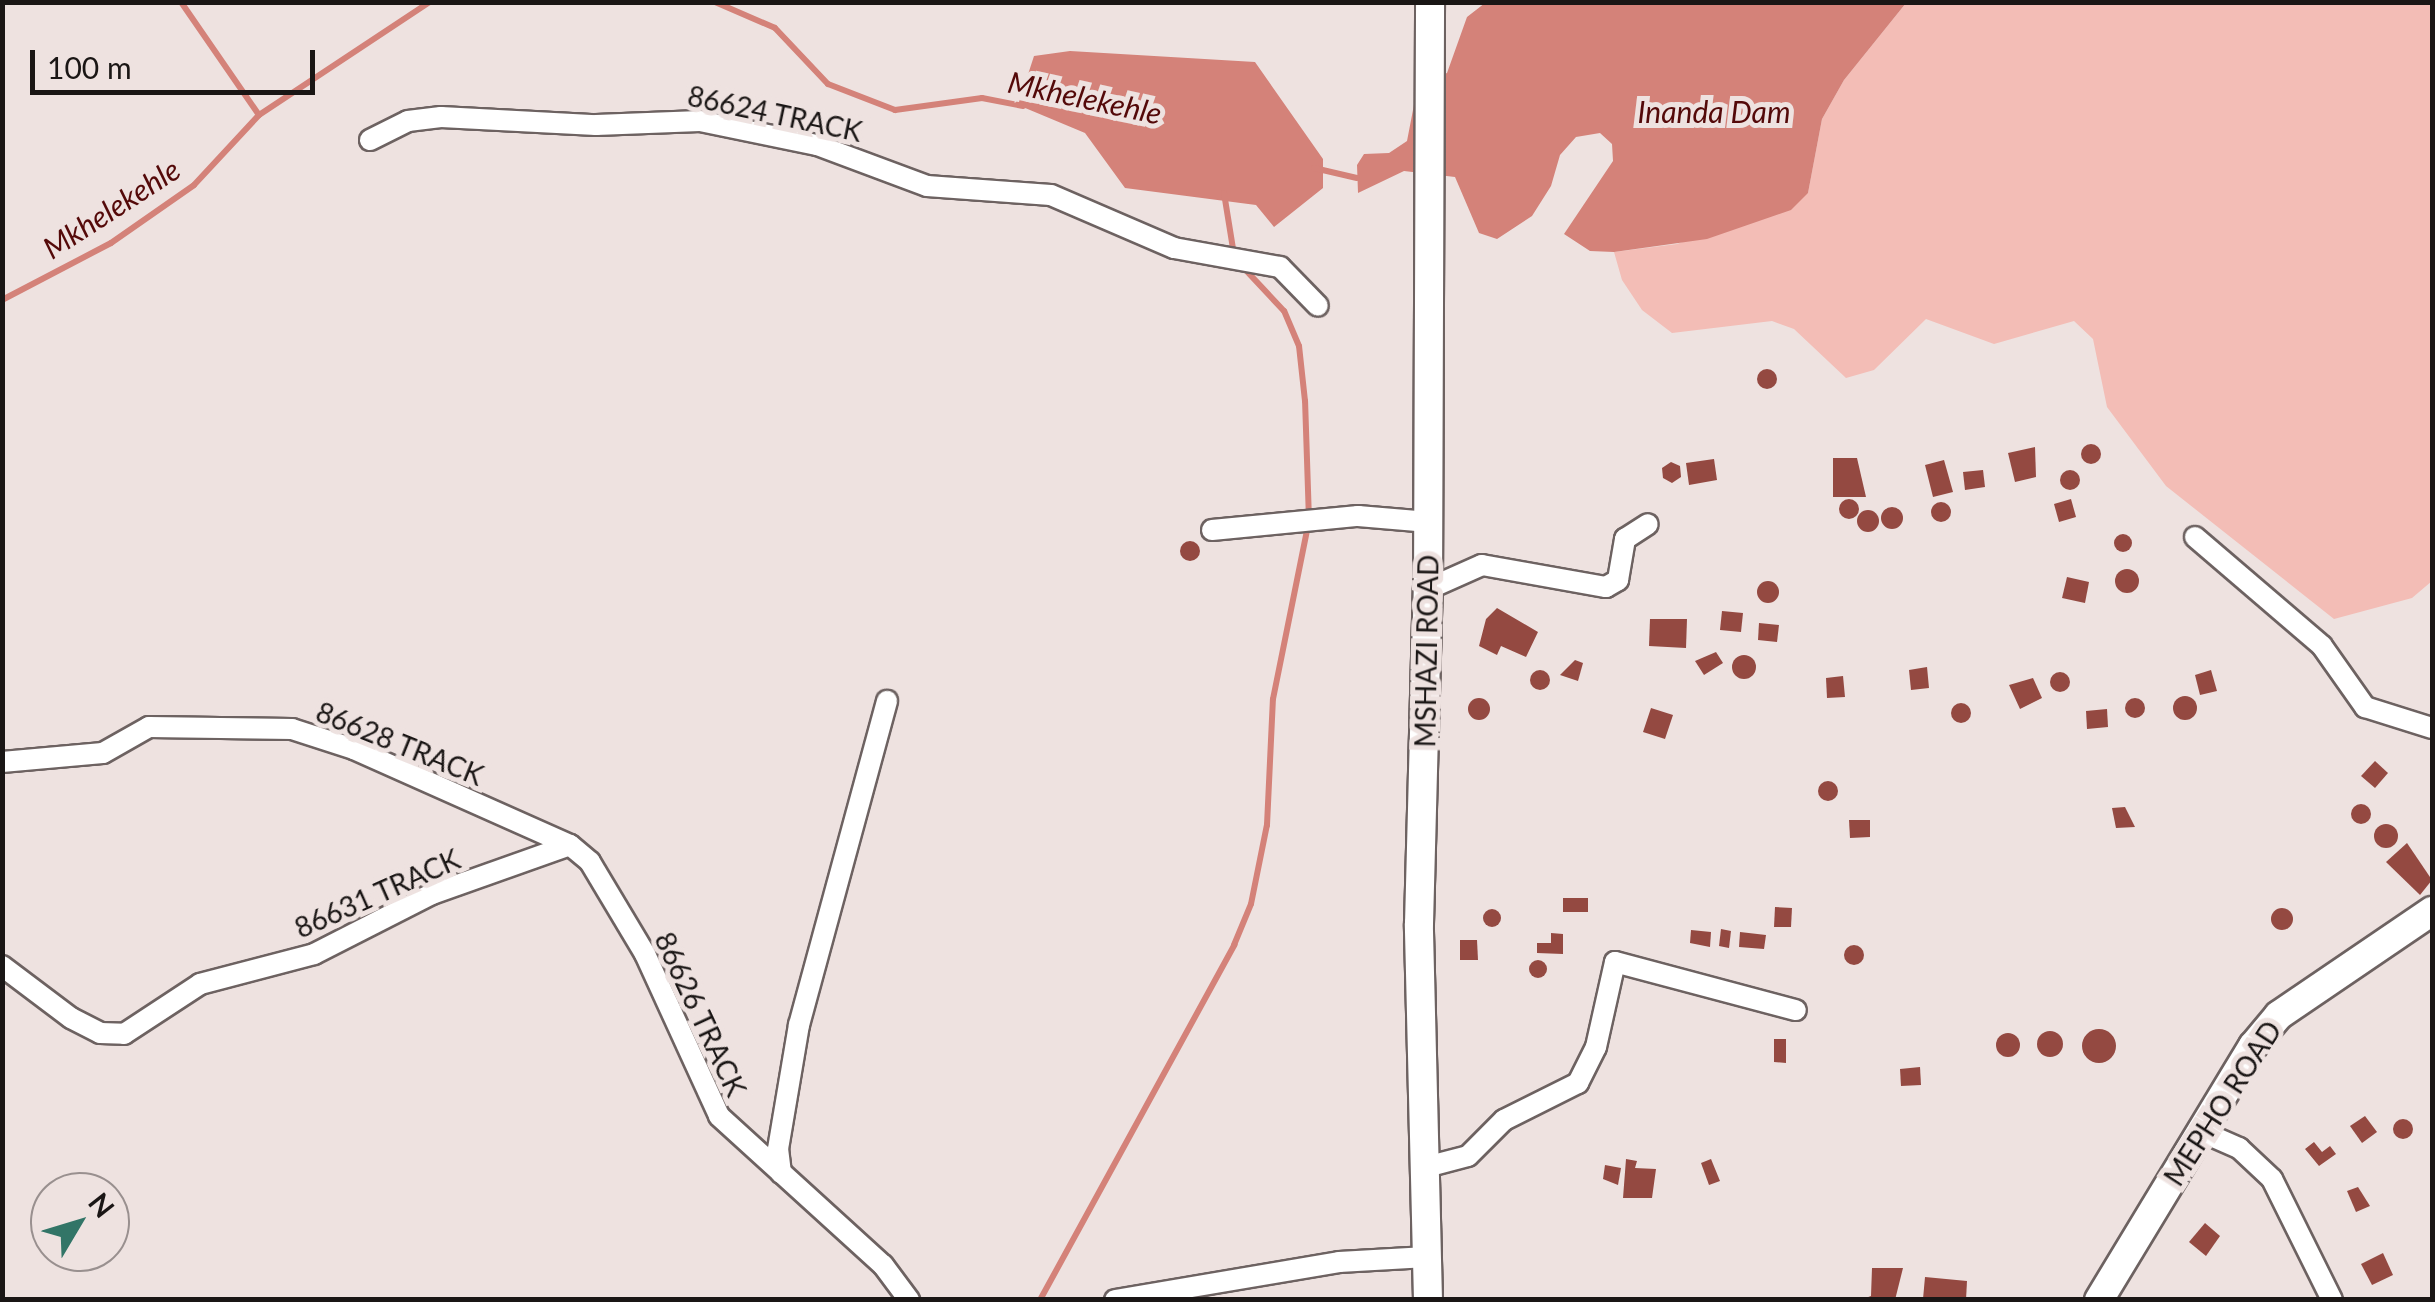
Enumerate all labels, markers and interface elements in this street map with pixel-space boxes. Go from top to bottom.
scale bar [35,30,320,92]
text: 100 m [47,49,132,85]
water label: Mkhelekehle [1005,63,1165,131]
street label: 86624 TRACK [684,78,866,148]
water label: Inanda Dam [1637,93,1791,129]
water label: Mkhelekehle [36,150,186,266]
street label: MSHAZI ROAD [1408,554,1444,748]
street label: 86628 TRACK [311,694,489,792]
street label: 86631 TRACK [289,841,465,945]
street label: 86626 TRACK [648,926,754,1102]
street label: MEPHO ROAD [2156,1014,2288,1192]
north arrow [30,1172,130,1272]
text: N [82,1186,122,1224]

